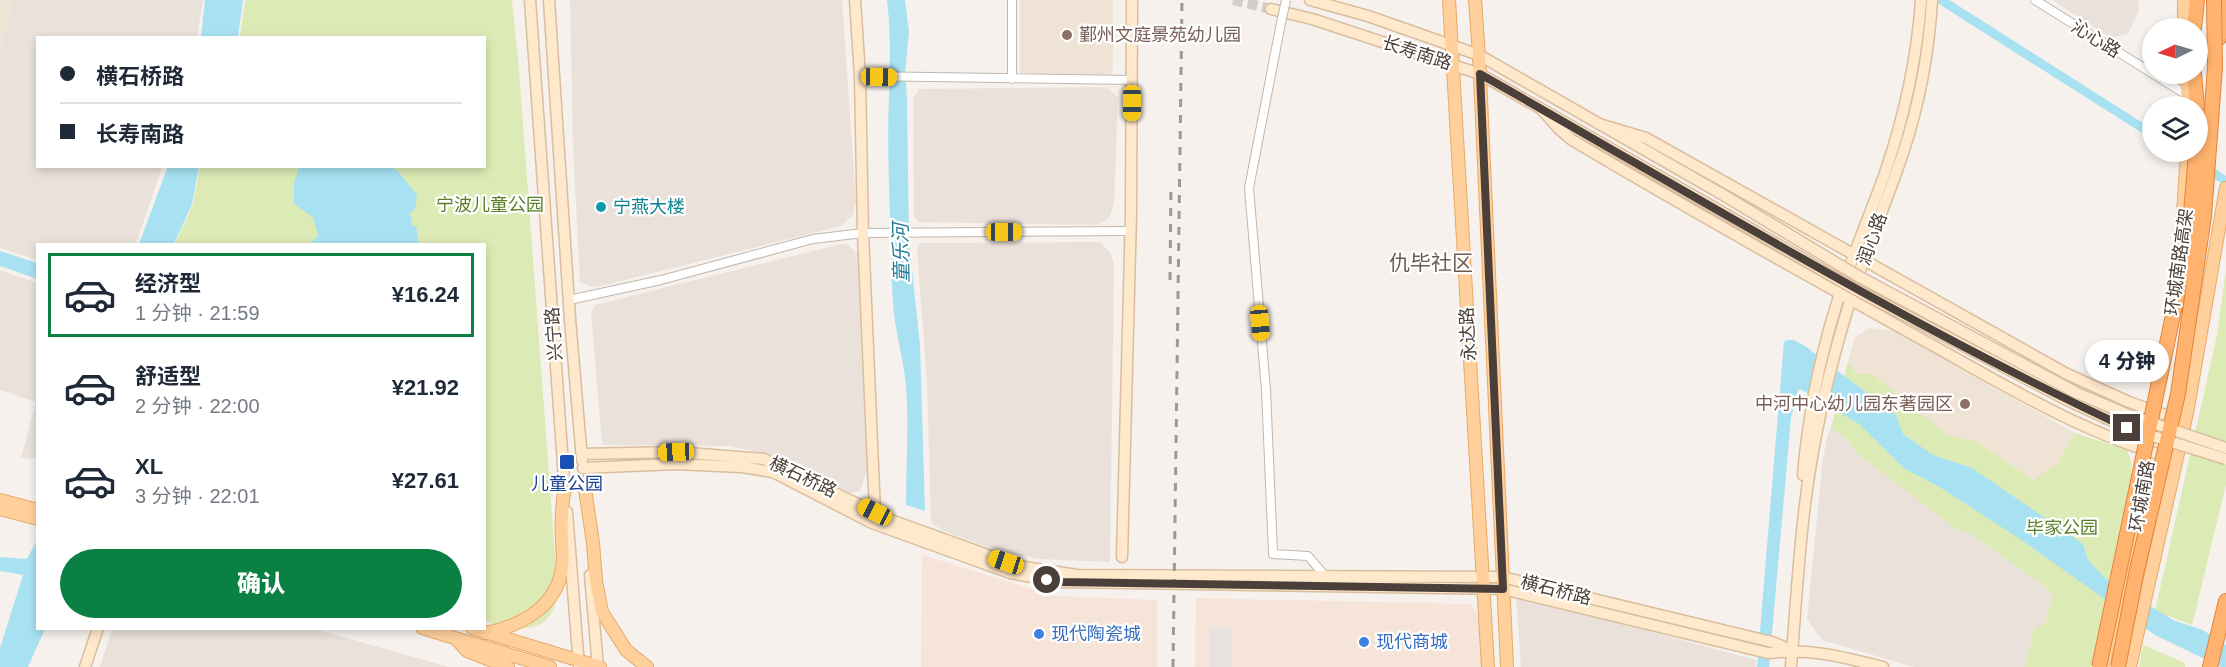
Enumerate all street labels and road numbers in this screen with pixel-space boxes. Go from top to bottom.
street label: 沁心路 [2068,16,2124,62]
street label: 长寿南路 [1380,32,1454,74]
street label: 环城南路高架 [2162,207,2196,317]
street label: 润心路 [1853,210,1891,268]
street label: 兴宁路 [542,306,566,362]
street label: 永达路 [1457,307,1479,361]
street label: 横石桥路 [766,453,840,501]
street label: 环城南路 [2126,459,2158,533]
street label: 横石桥路 [1519,572,1593,608]

